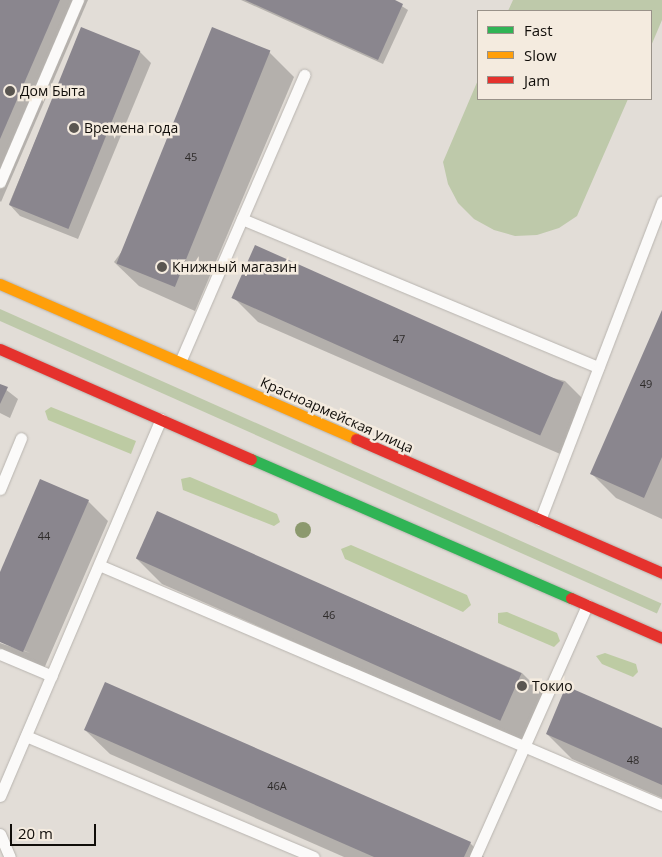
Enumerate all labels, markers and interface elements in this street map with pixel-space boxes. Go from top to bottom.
legend [477,10,652,100]
text: Fast [524,20,553,40]
text: Slow [524,45,557,65]
text: Jam [524,70,550,90]
place label: Дом Быта [20,83,86,99]
marker: Дом Быта [4,85,16,97]
place label: Времена года [84,120,178,136]
marker: Времена года [68,122,80,134]
house number: 45 [185,150,197,164]
place label: Книжный магазин [172,259,297,275]
marker: Книжный магазин [156,261,168,273]
house number: 47 [393,332,405,346]
street label: Красноармейская улица [258,374,416,456]
house number: 49 [640,377,652,391]
house number: 44 [38,529,50,543]
house number: 46 [323,608,335,622]
place label: Токио [532,678,573,694]
marker: Токио [516,680,528,692]
house number: 48 [627,753,639,767]
house number: 46А [267,779,287,793]
scale bar [12,814,99,846]
text: 20 m [18,823,53,843]

